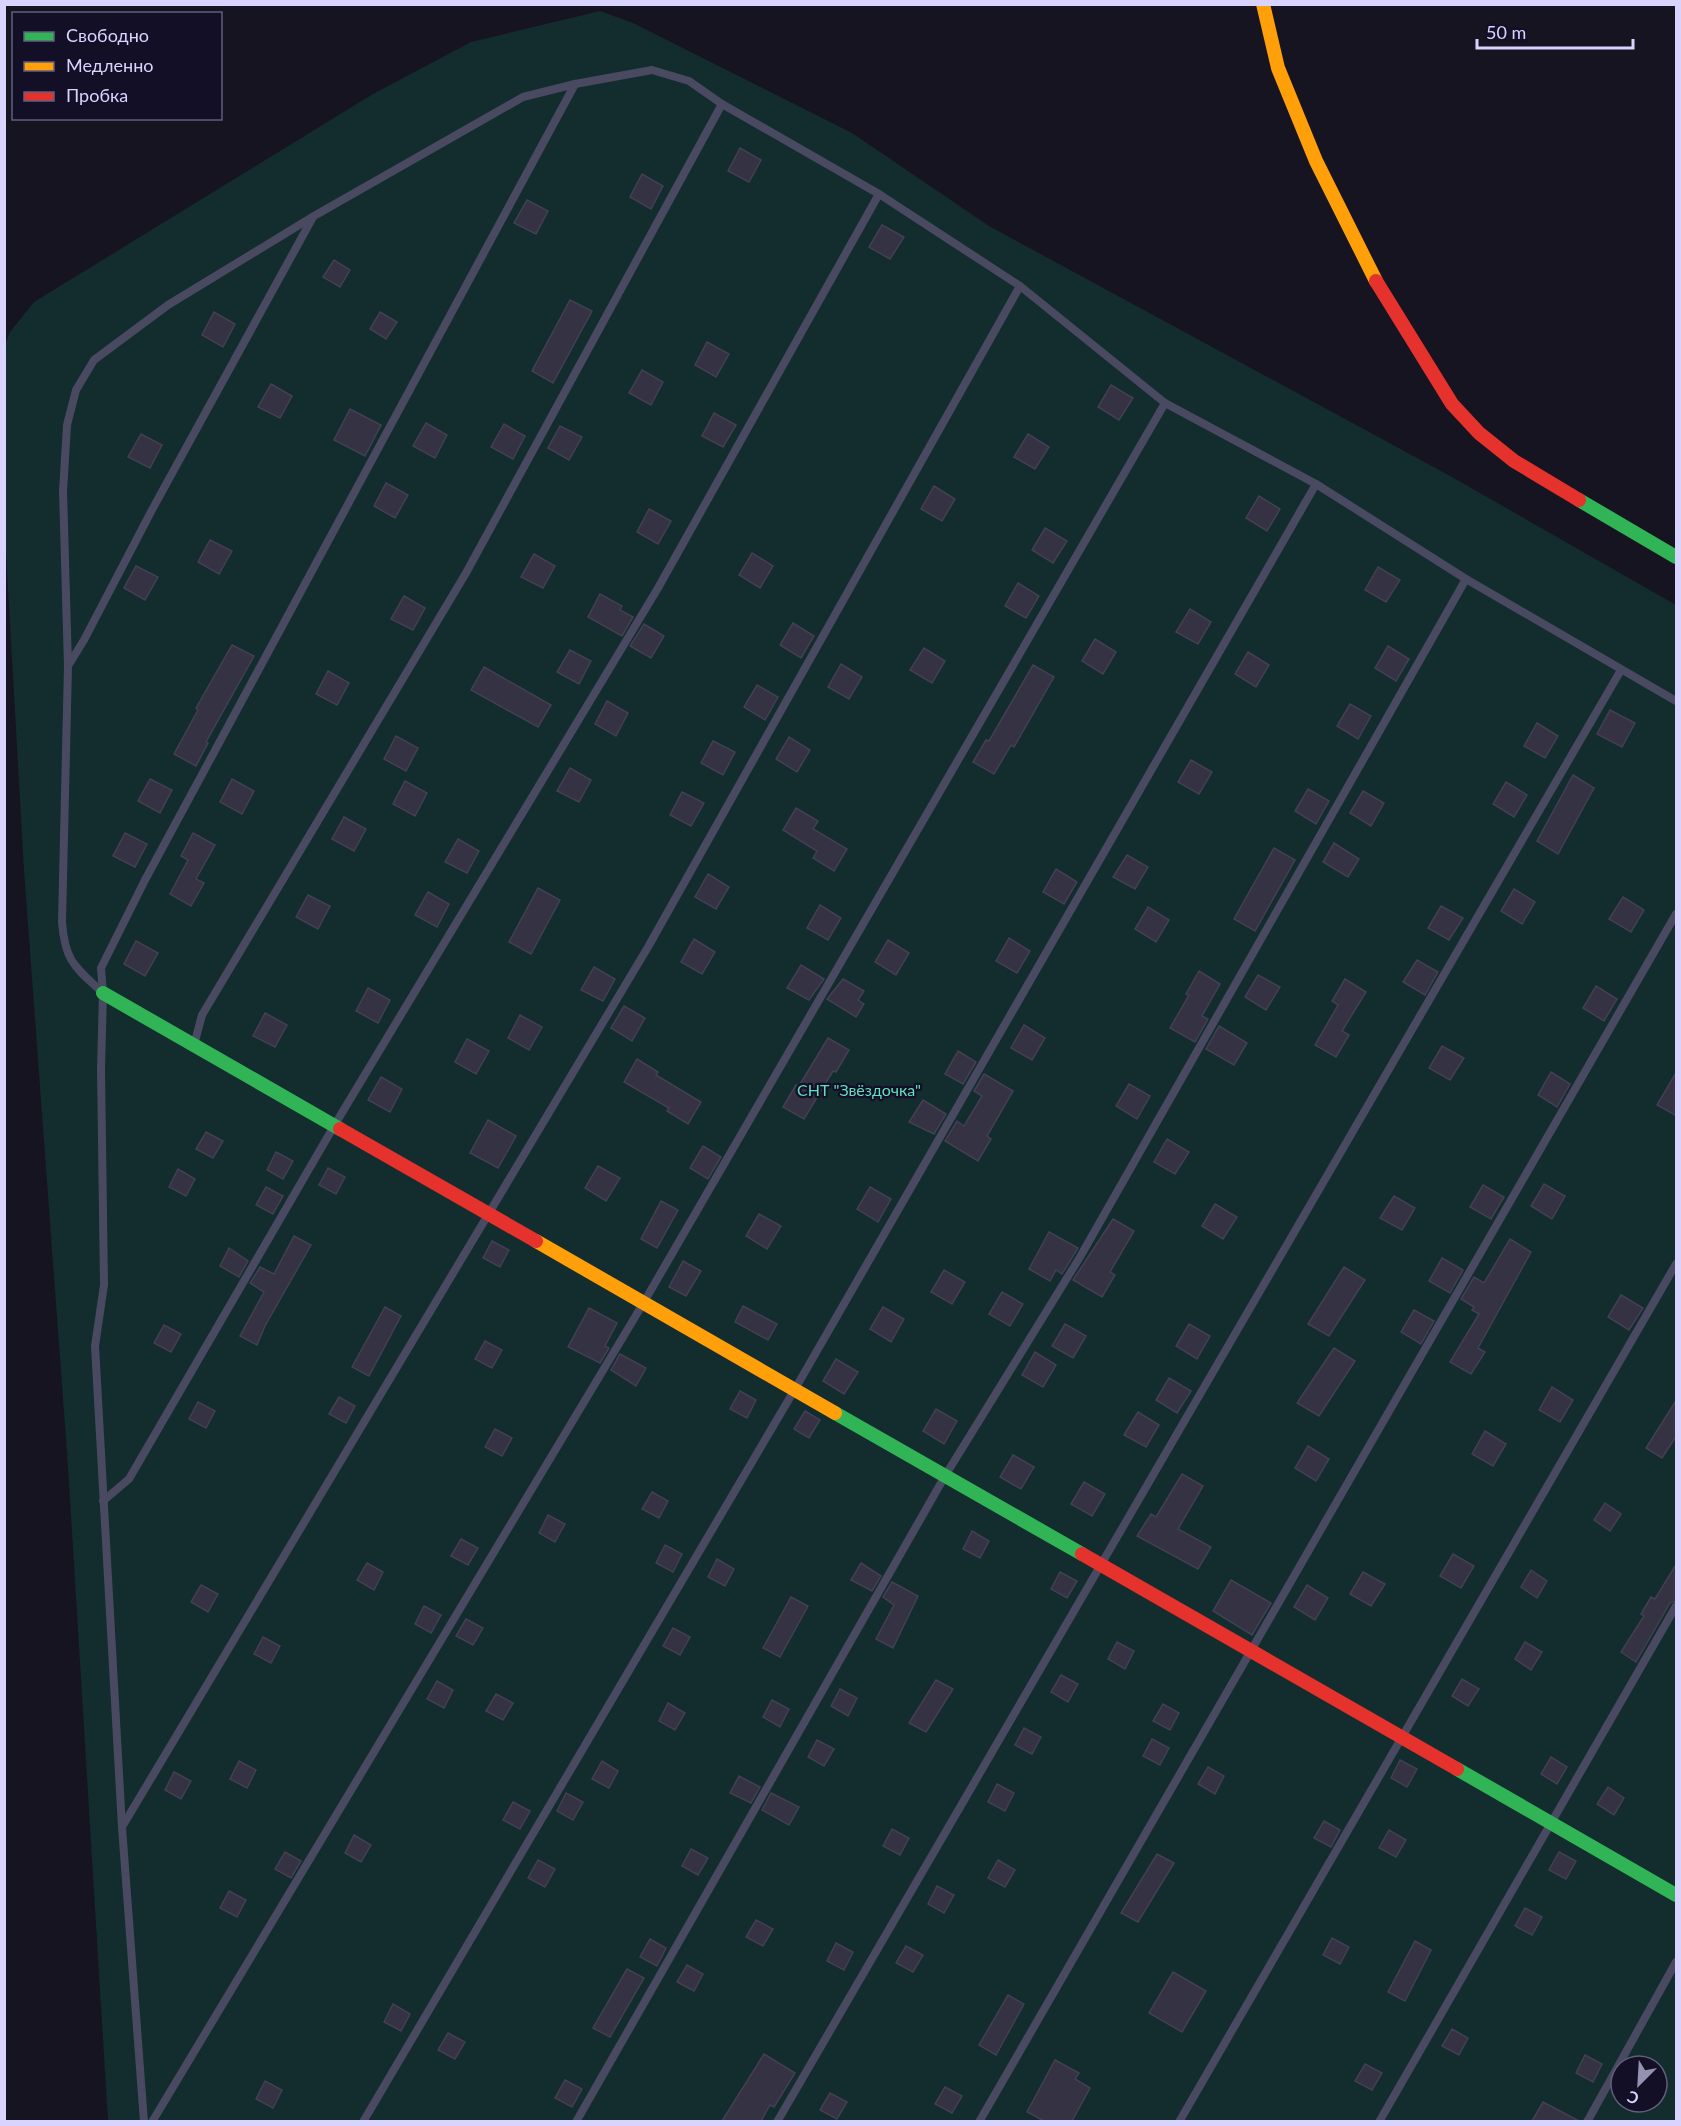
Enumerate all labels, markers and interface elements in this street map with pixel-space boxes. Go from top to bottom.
legend [12,12,222,120]
scale bar [1477,12,1633,50]
text: 50 m [1486,21,1526,43]
text: Свободно [66,24,149,46]
text: Медленно [66,54,154,76]
text: Пробка [66,84,128,106]
park label: СНТ "Звёздочка" [797,1080,921,1099]
north arrow [1609,2054,1669,2114]
text: С [1624,2087,1641,2109]

